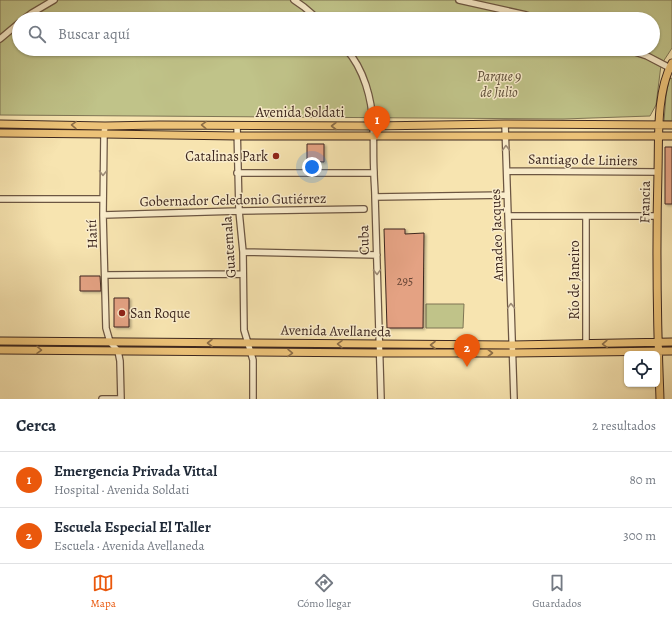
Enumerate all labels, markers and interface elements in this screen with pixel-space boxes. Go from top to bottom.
search box [12,12,660,56]
icon: search [26,23,48,45]
text: Buscar aquí [58,24,130,44]
park label: Parque 9 de Julio [477,67,521,102]
street label: Avenida Soldati [255,103,344,122]
pin: 1 [364,106,390,139]
one-way arrow [71,121,77,129]
one-way arrow [201,121,207,129]
one-way arrow [331,122,337,130]
one-way arrow [502,145,510,151]
place label: Catalinas Park [185,147,268,166]
street label: Santiago de Liniers [528,150,638,170]
marker: Catalinas Park [271,151,281,161]
your location [302,157,322,177]
one-way arrow [99,170,107,176]
street label: Francia [635,180,655,224]
street label: Amadeo Jacques [486,188,508,283]
street label: Gobernador Celedonio Gutiérrez [140,189,326,211]
street label: Guatemala [217,215,241,279]
street label: Haití [82,219,102,249]
street label: Cuba [354,224,374,255]
street label: Río de Janeiro [565,240,584,320]
one-way arrow [373,269,381,275]
house number: 295 [397,273,413,289]
one-way arrow [507,303,515,309]
place label: San Roque [130,304,190,323]
marker: San Roque [117,308,127,318]
street label: Avenida Avellaneda [280,321,392,341]
pin: 2 [454,334,480,367]
one-way arrow [207,339,213,347]
one-way arrow [602,339,608,348]
one-way arrow [337,340,343,348]
one-way arrow [430,341,436,349]
one-way arrow [36,346,42,355]
one-way arrow [287,348,293,357]
one-way arrow [487,349,493,357]
map controls [624,351,660,387]
button: locate [624,351,660,387]
text: Cerca [16,414,56,437]
text: 2 resultados [592,417,656,434]
text: Emergencia Privada Vittal [54,461,217,481]
text: 1 [27,471,31,488]
text: 80 m [629,471,656,488]
text: Hospital · Avenida Soldati [54,481,189,498]
text: Escuela Especial El Taller [54,517,211,537]
text: 2 [26,527,32,544]
text: 300 m [623,527,656,544]
text: Escuela · Avenida Avellaneda [54,537,205,554]
tab: Mapa [91,572,116,611]
tab: Cómo llegar [297,572,351,611]
tab: Guardados [532,572,581,611]

